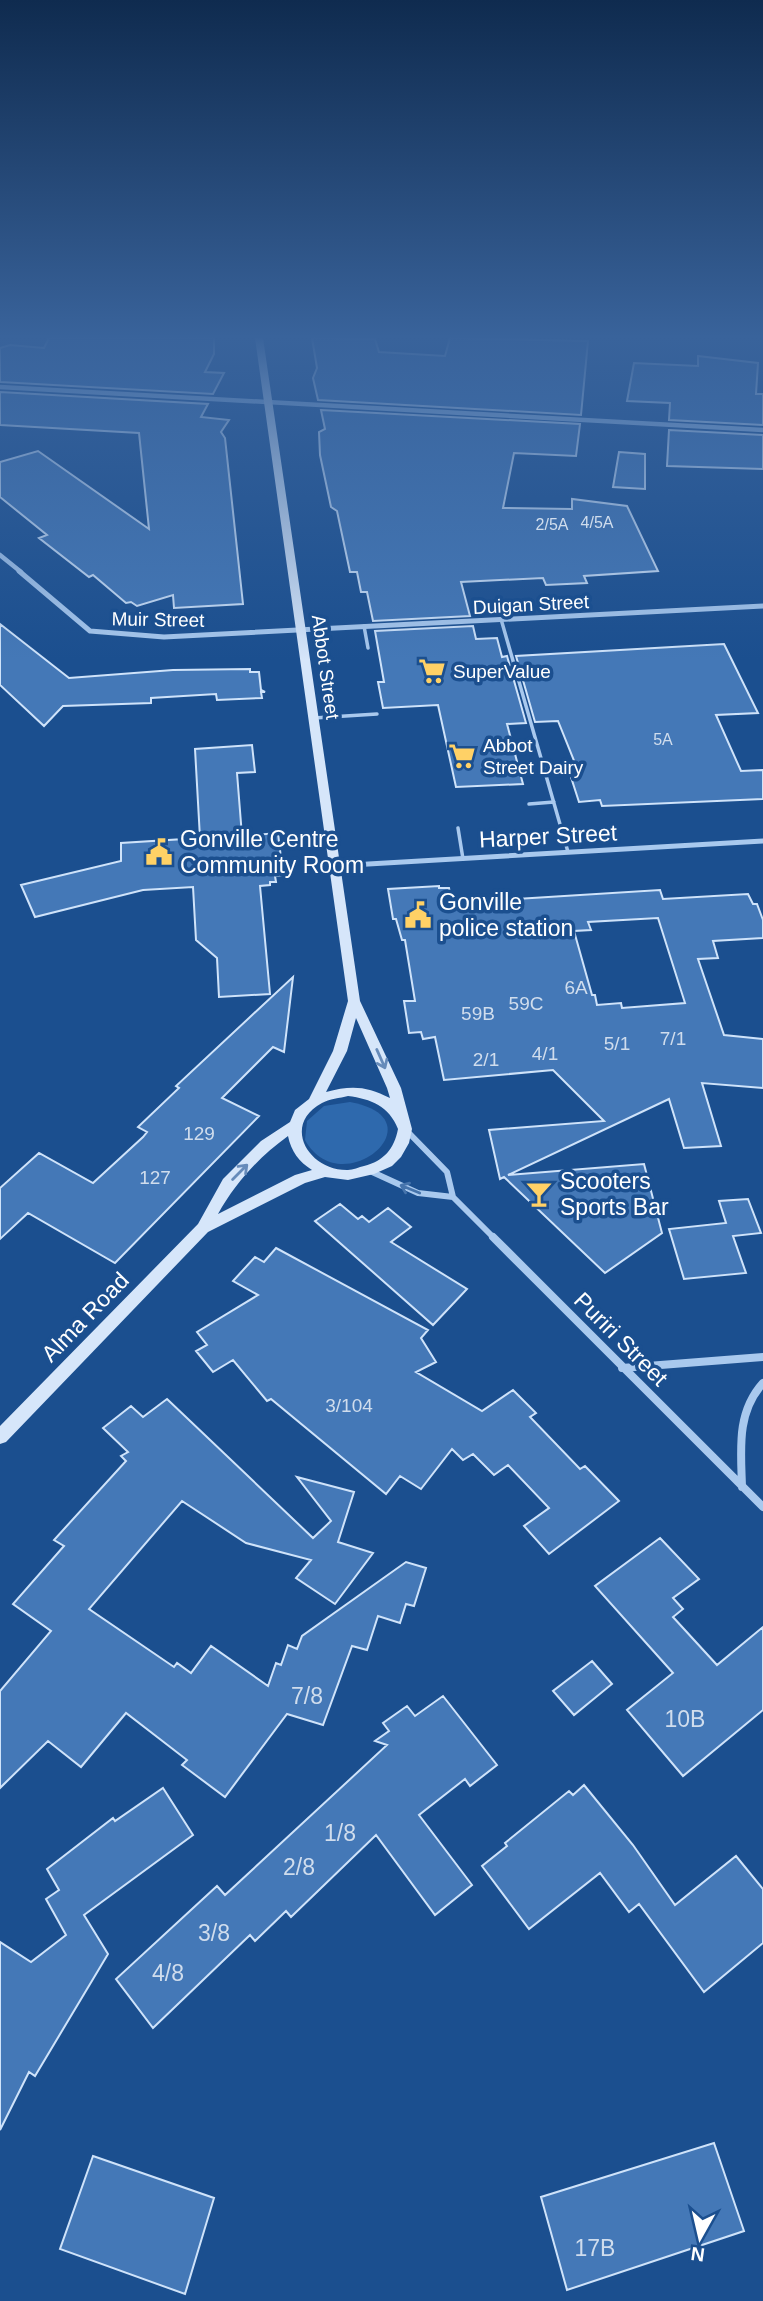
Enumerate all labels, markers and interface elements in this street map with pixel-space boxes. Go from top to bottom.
house number: 4/5A [581,514,614,531]
house number: 2/5A [536,516,569,533]
street label: Duigan Street [472,591,590,618]
street label: Muir Street [111,608,205,631]
street label: Abbot Street [308,613,343,722]
supermarket icon: SuperValue [417,656,447,686]
place label: SuperValue [453,661,551,682]
house number: 5A [653,731,673,748]
place label: Abbot Street Dairy [483,735,584,778]
supermarket icon: Abbot Street Dairy [447,741,477,771]
street label: Harper Street [478,819,618,853]
place label: Gonville Centre Community Room [180,826,364,878]
public building icon: Gonville Centre Community Room [144,837,174,867]
place label: Gonville police station [439,889,573,941]
public building icon: Gonville police station [403,900,433,930]
house number: 6A [564,977,588,998]
house number: 59C [509,993,543,1014]
house number: 59B [461,1003,495,1024]
house number: 7/1 [660,1028,686,1049]
house number: 5/1 [604,1033,630,1054]
house number: 4/1 [532,1043,558,1064]
one-way arrow [375,1047,388,1069]
house number: 2/1 [473,1049,499,1070]
house number: 129 [183,1123,215,1144]
one-way arrow [231,1163,248,1180]
house number: 127 [139,1167,171,1188]
place label: Scooters Sports Bar [560,1168,669,1220]
bar icon: Scooters Sports Bar [524,1179,554,1209]
one-way arrow [400,1182,421,1195]
street label: Alma Road [36,1267,134,1367]
street label: Puriri Street [569,1287,674,1392]
house number: 3/104 [325,1395,373,1416]
house number: 7/8 [291,1683,323,1709]
house number: 10B [665,1706,705,1732]
house number: 1/8 [324,1820,356,1846]
house number: 2/8 [283,1854,315,1880]
house number: 3/8 [198,1920,230,1946]
house number: 4/8 [152,1960,184,1986]
north arrow [665,2203,735,2273]
house number: 17B [575,2235,615,2261]
text: N [689,2243,706,2266]

